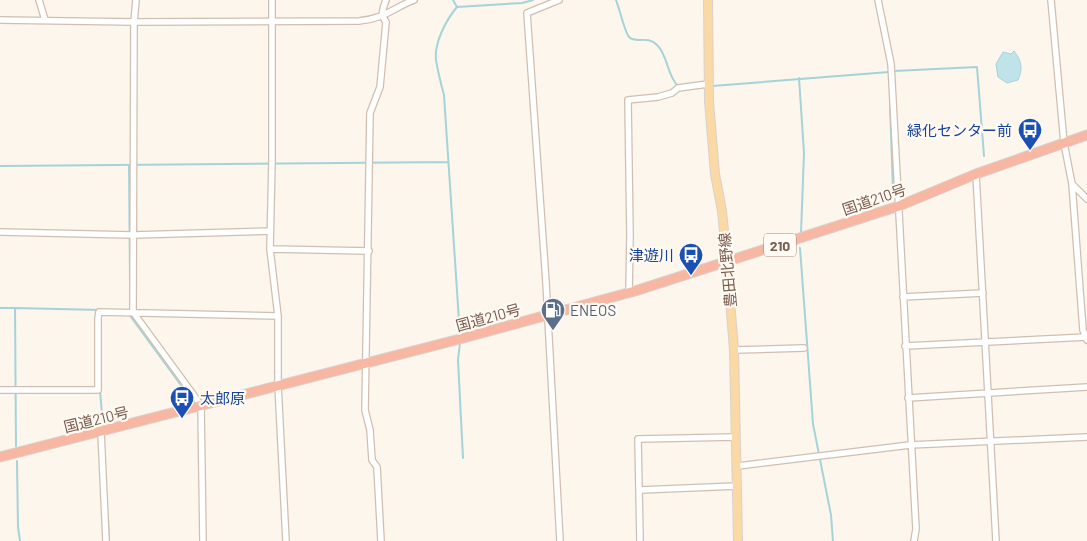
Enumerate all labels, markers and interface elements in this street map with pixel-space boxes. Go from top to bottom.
bus stop icon: 緑化センター前 [1017,117,1043,151]
place label: 緑化センター前 [907,121,1012,139]
street label: 国道210号 [840,180,908,218]
street label: 豊田北野線 [715,232,739,308]
road number: 210 [764,234,796,256]
bus stop icon: 津遊川 [678,242,704,276]
place label: 津遊川 [629,246,674,264]
fuel station icon: ENEOS [540,297,566,331]
street label: 国道210号 [454,300,522,334]
place label: ENEOS [570,301,616,319]
bus stop icon: 太郎原 [169,385,195,419]
place label: 太郎原 [200,389,245,407]
street label: 国道210号 [62,402,130,436]

